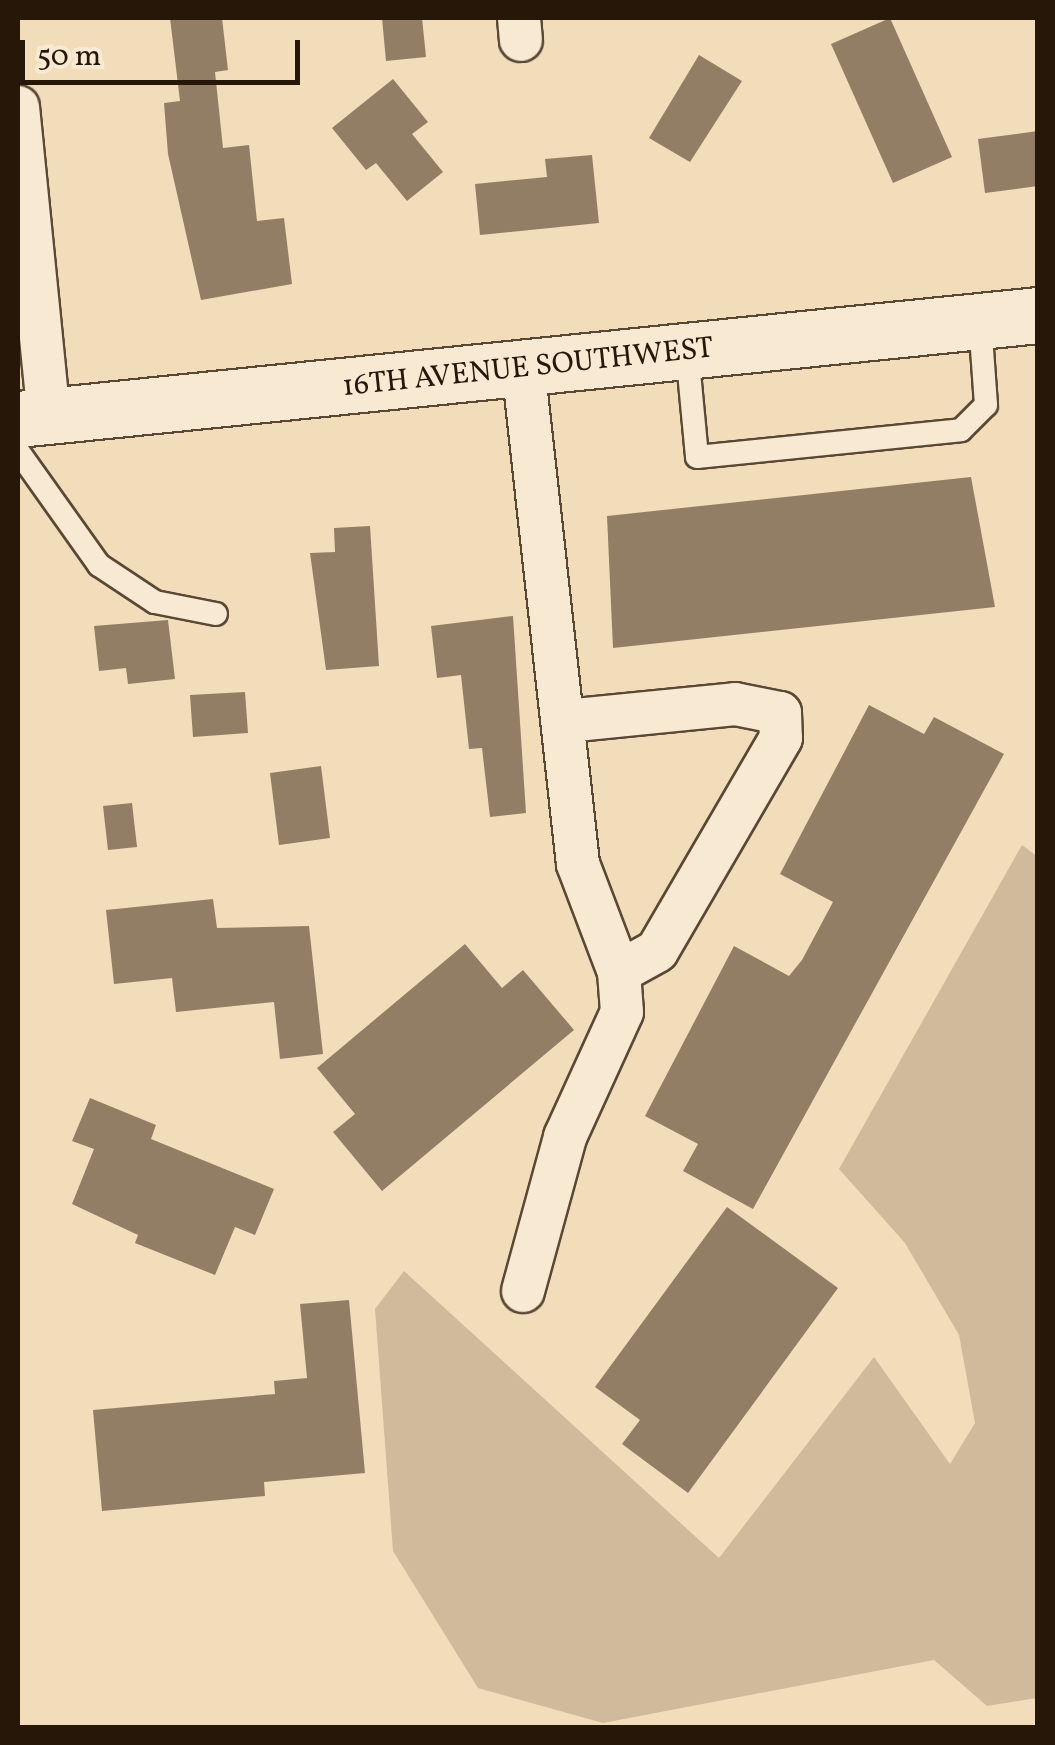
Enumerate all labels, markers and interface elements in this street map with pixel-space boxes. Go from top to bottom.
scale bar [25,20,305,82]
text: 50 m [37,36,101,78]
street label: 16TH AVENUE SOUTHWEST [341,331,715,405]

